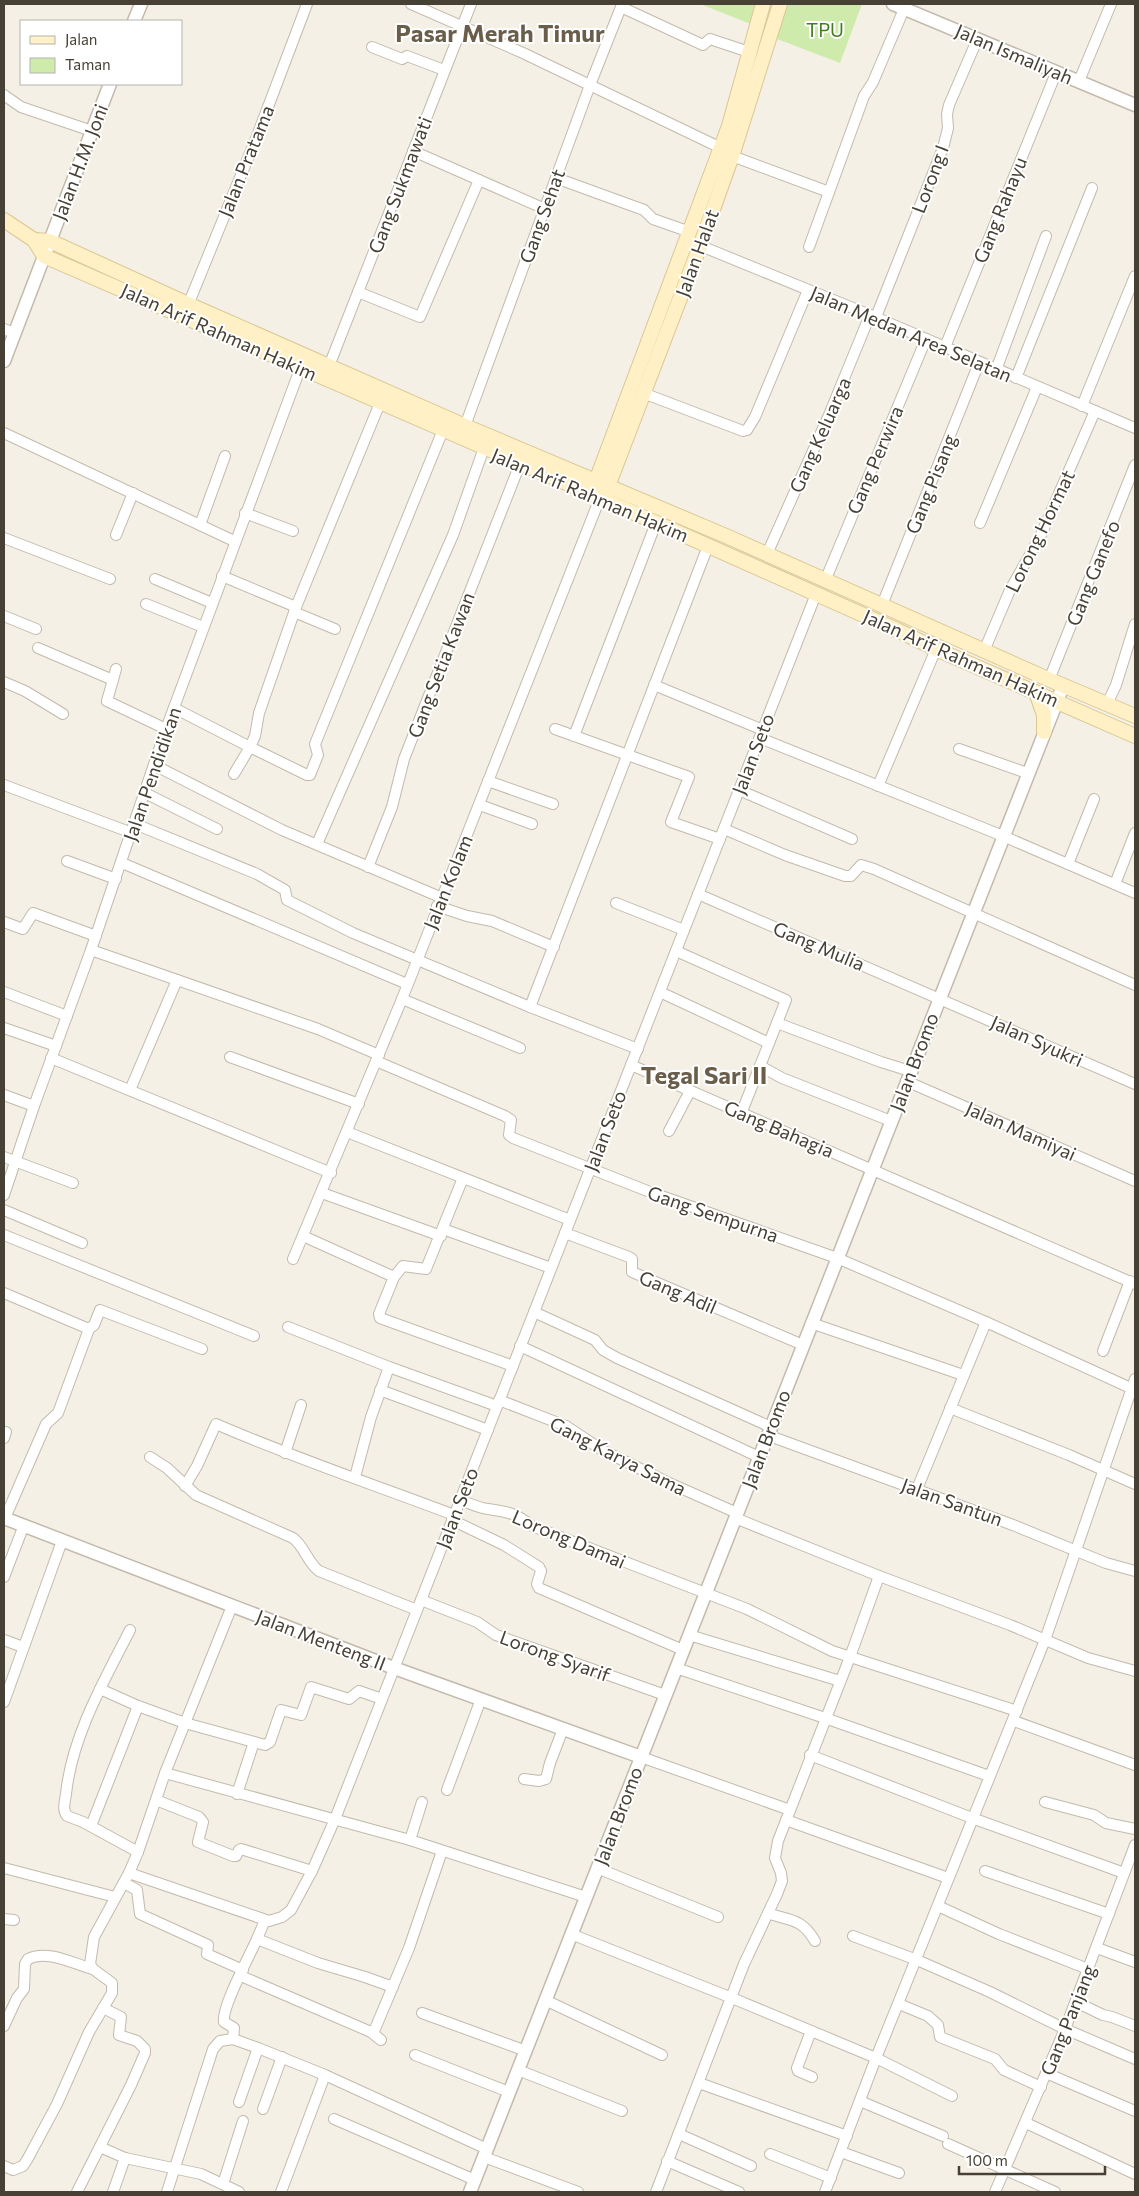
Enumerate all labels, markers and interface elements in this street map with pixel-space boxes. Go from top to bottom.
district label: Pasar Merah Timur [395,18,605,47]
park label: TPU [806,18,844,41]
street label: Jalan Ismaliyah [952,18,1076,89]
legend [20,20,182,85]
text: Jalan [65,30,97,48]
text: Taman [65,55,111,73]
street label: Jalan H.M. Joni [47,101,112,223]
street label: Jalan Pratama [213,102,278,220]
street label: Gang Sukmawati [363,113,436,256]
street label: Lorong I [906,142,953,216]
street label: Gang Rahayu [968,153,1031,266]
street label: Gang Sehat [514,165,569,266]
street label: Jalan Halat [670,206,723,300]
street label: Jalan Arif Rahman Hakim [118,278,321,385]
street label: Jalan Medan Area Selatan [807,281,1016,386]
street label: Gang Keluarga [784,374,855,496]
street label: Gang Perwira [841,402,908,517]
street label: Gang Pisang [900,431,961,537]
street label: Jalan Arif Rahman Hakim [488,443,692,547]
street label: Lorong Hormat [1000,466,1079,596]
street label: Gang Ganefo [1061,517,1124,629]
street label: Gang Setia Kawan [402,589,479,741]
street label: Jalan Arif Rahman Hakim [860,604,1063,711]
street label: Jalan Pendidikan [118,704,185,844]
street label: Jalan Seto [727,710,778,798]
street label: Jalan Kolam [418,831,477,932]
street label: Gang Mulia [770,916,868,975]
street label: Jalan Bromo [884,1009,943,1114]
street label: Jalan Syukri [987,1010,1087,1071]
district label: Tegal Sari II [641,1060,767,1089]
street label: Jalan Seto [579,1087,630,1175]
street label: Gang Bahagia [721,1095,837,1162]
street label: Jalan Mamiyai [962,1096,1080,1165]
street label: Gang Sempurna [645,1180,782,1247]
street label: Gang Adil [636,1265,720,1318]
street label: Jalan Bromo [736,1386,795,1491]
street label: Gang Karya Sama [546,1411,690,1500]
street label: Jalan Seto [431,1464,482,1552]
street label: Jalan Santun [898,1473,1006,1530]
street label: Lorong Damai [509,1504,629,1573]
street label: Jalan Menteng II [253,1604,389,1675]
street label: Lorong Syarif [497,1625,614,1686]
street label: Jalan Bromo [588,1763,647,1868]
street label: Gang Panjang [1035,1961,1100,2079]
scale bar [959,2144,1105,2176]
text: 100 m [966,2151,1008,2169]

